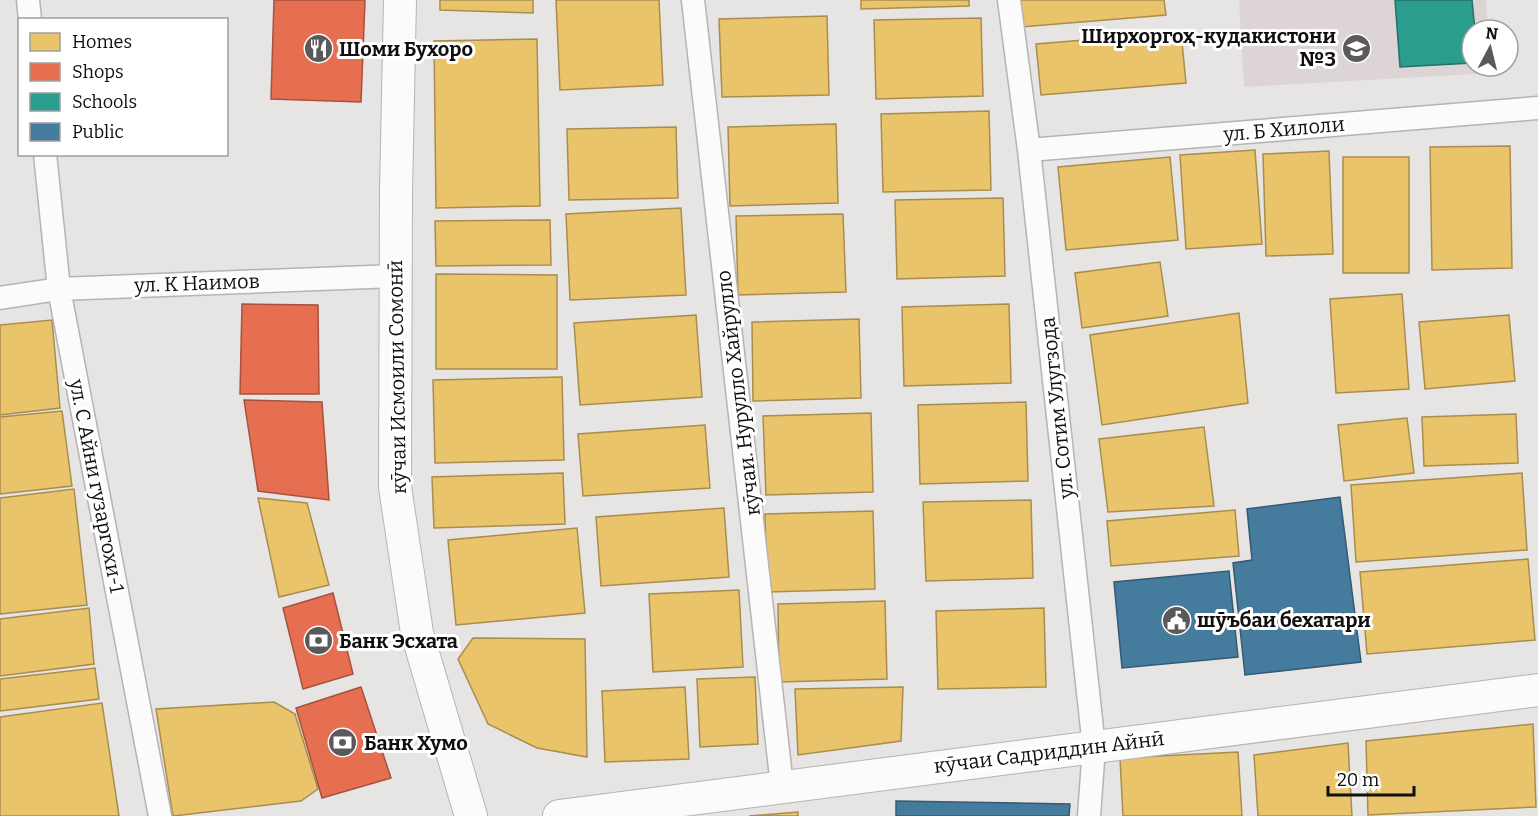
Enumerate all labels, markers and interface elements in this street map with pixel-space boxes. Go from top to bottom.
legend [18,18,228,156]
north arrow [1460,18,1520,78]
text: N [1484,23,1499,44]
place label: Ширхоргоҳ-кудакистони №3 [1081,24,1336,71]
text: Homes [72,31,132,53]
school or university icon: Ширхоргоҳ-кудакистони №3 [1341,32,1373,64]
restaurant icon: Шоми Бухоро [302,33,334,65]
place label: Шоми Бухоро [339,37,473,61]
text: Shops [72,61,124,83]
text: Schools [72,91,137,113]
street label: ул. Б Хилоли [1221,112,1346,146]
text: Public [72,121,124,143]
street label: кӯчаи Исмоили Сомонӣ [383,260,411,494]
street label: ул. К Наимов [133,269,260,297]
street label: кӯчаи. Нурулло Хайрулло [711,269,765,517]
street label: ул. Сотим Улугзода [1036,316,1079,501]
street label: ул. С Айни гузаргохи-1 [64,376,130,595]
public building icon: шӯъбаи бехатари [1160,604,1192,636]
place label: шӯъбаи бехатари [1197,608,1371,632]
bank icon: Банк Эсхата [302,625,334,657]
place label: Банк Эсхата [339,629,458,653]
street label: кӯчаи Садриддин Айнӣ [932,726,1166,778]
bank icon: Банк Хумо [327,727,359,759]
place label: Банк Хумо [364,731,468,755]
scale bar [1328,759,1414,797]
text: 20 m [1337,769,1379,791]

